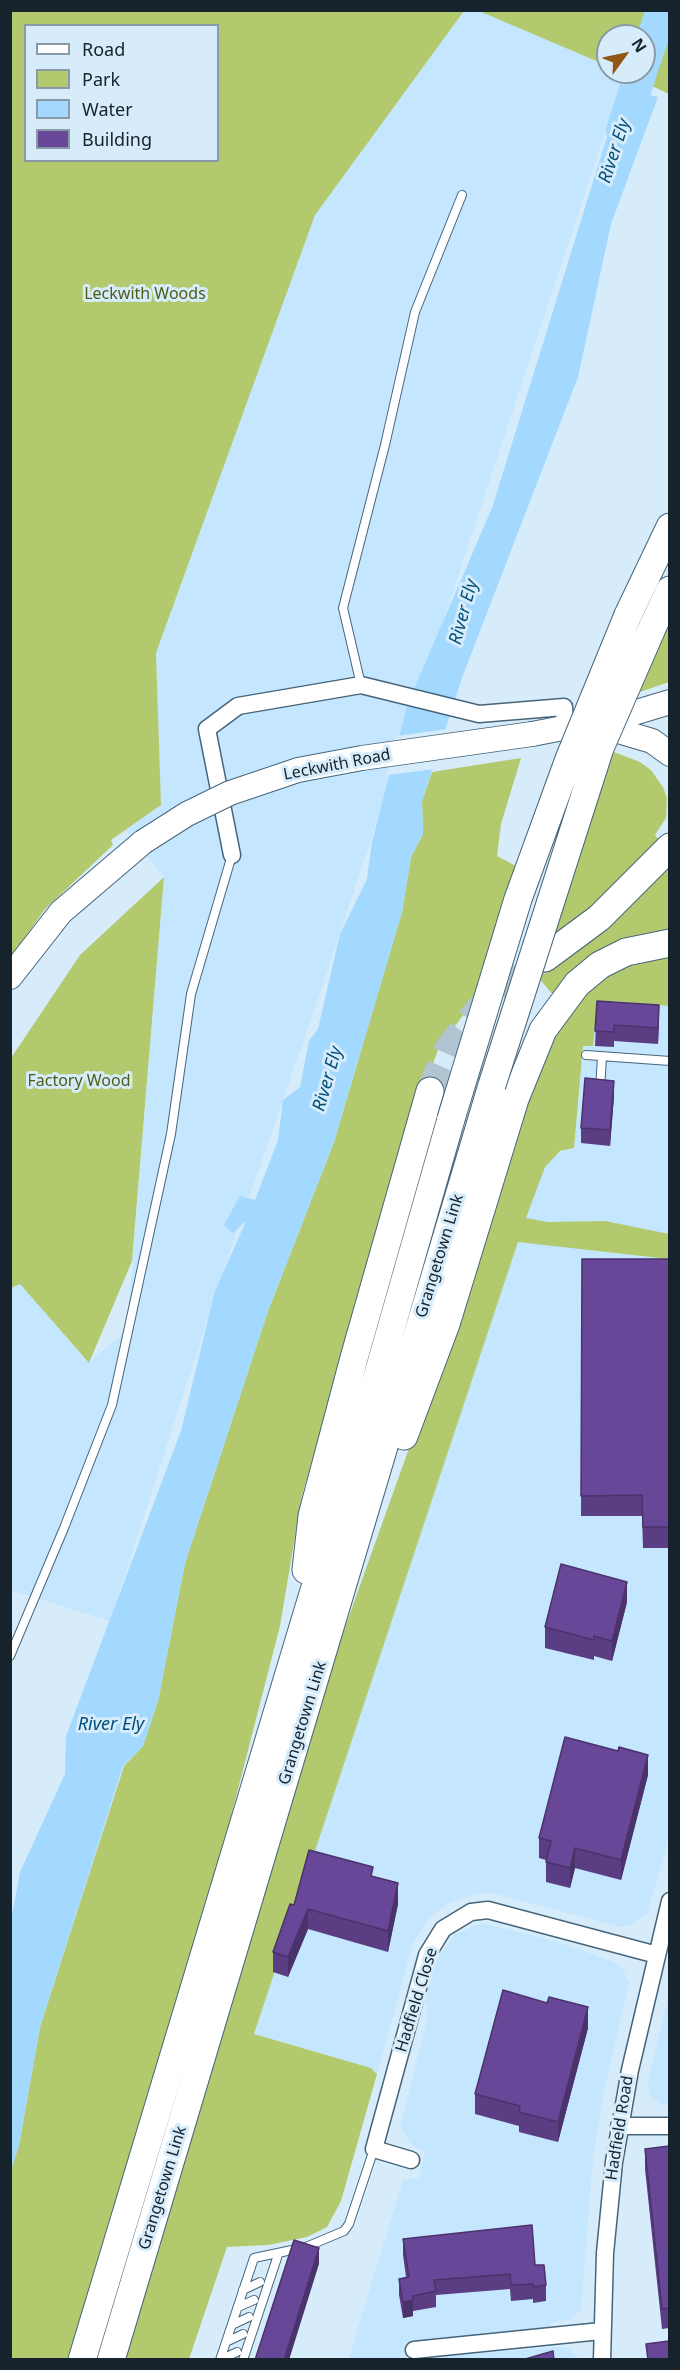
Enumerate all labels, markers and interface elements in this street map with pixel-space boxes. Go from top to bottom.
legend [24,24,219,162]
north arrow [596,24,656,84]
text: N [627,34,652,57]
text: Road [82,37,125,61]
text: Park [82,67,120,91]
text: Water [82,97,133,121]
water label: River Ely [594,116,636,186]
text: Building [82,127,152,151]
park label: Leckwith Woods [84,284,206,304]
water label: River Ely [445,577,483,647]
street label: Leckwith Road [282,745,392,785]
water label: River Ely [308,1044,348,1114]
park label: Factory Wood [27,1071,131,1091]
street label: Grangetown Link [412,1192,468,1320]
street label: Grangetown Link [275,1659,331,1787]
water label: River Ely [78,1714,144,1736]
street label: Hadfield Close [392,1946,442,2054]
street label: Hadfield Road [602,2074,638,2182]
street label: Grangetown Link [135,2124,191,2252]

